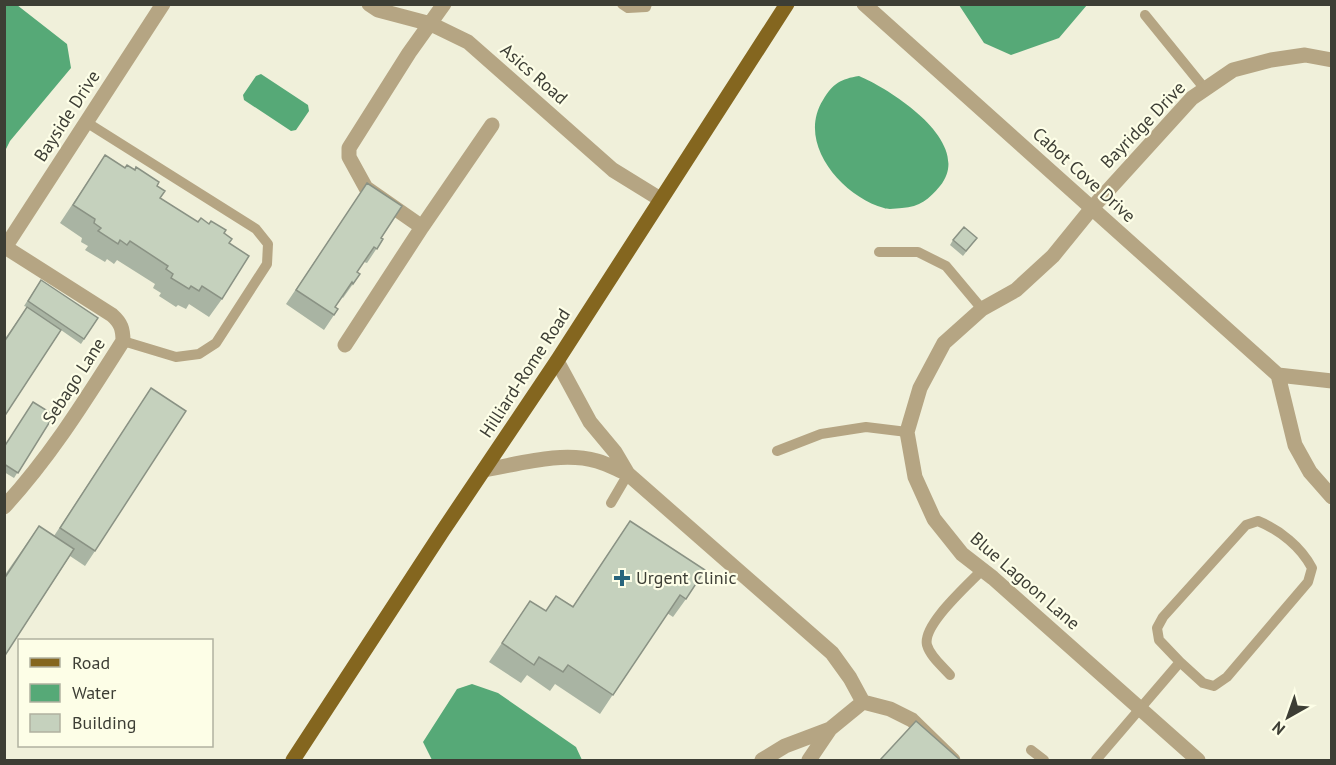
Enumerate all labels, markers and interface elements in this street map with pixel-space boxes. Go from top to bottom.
street label: Asics Road [496,38,573,109]
street label: Bayside Drive [29,66,105,166]
street label: Bayridge Drive [1095,76,1190,173]
street label: Cabot Cove Drive [1028,122,1141,227]
street label: Hilliard-Rome Road [474,304,575,442]
street label: Sebago Lane [37,333,110,428]
street label: Blue Lagoon Lane [966,527,1085,634]
place label: Urgent Clinic [636,566,737,589]
marker: Urgent Clinic [613,569,631,587]
legend [18,639,213,747]
text: Road [72,651,110,674]
text: Water [72,681,116,704]
north arrow [1258,687,1318,747]
text: Building [72,711,136,734]
text: N [1268,717,1289,740]

